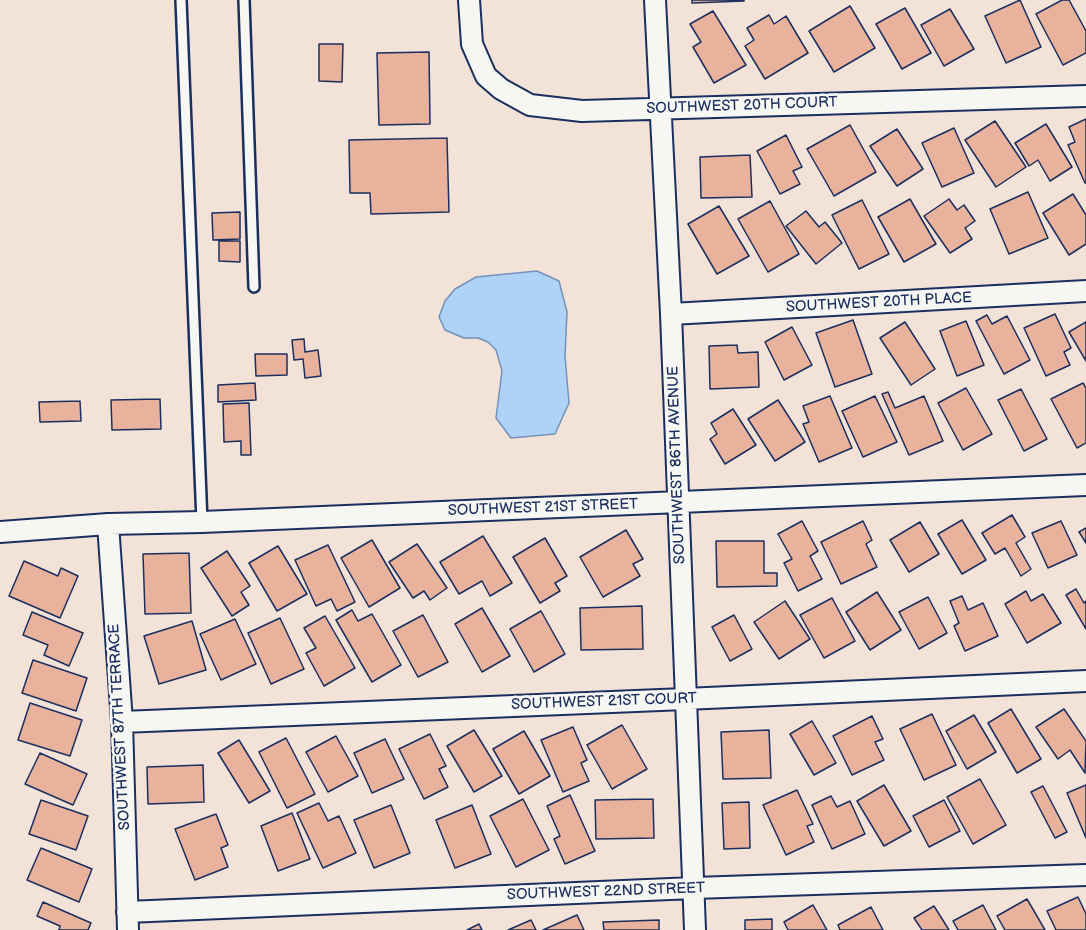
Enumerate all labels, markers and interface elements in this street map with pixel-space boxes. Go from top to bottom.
street label: SOUTHWEST 20TH COURT [646,94,838,118]
street label: SOUTHWEST 20TH PLACE [786,289,972,317]
street label: SOUTHWEST 86TH AVENUE [665,366,689,564]
street label: SOUTHWEST 21ST STREET [447,496,639,520]
street label: SOUTHWEST 87TH TERRACE [106,623,134,831]
street label: SOUTHWEST 21ST COURT [511,690,697,714]
street label: SOUTHWEST 22ND STREET [507,880,705,904]

